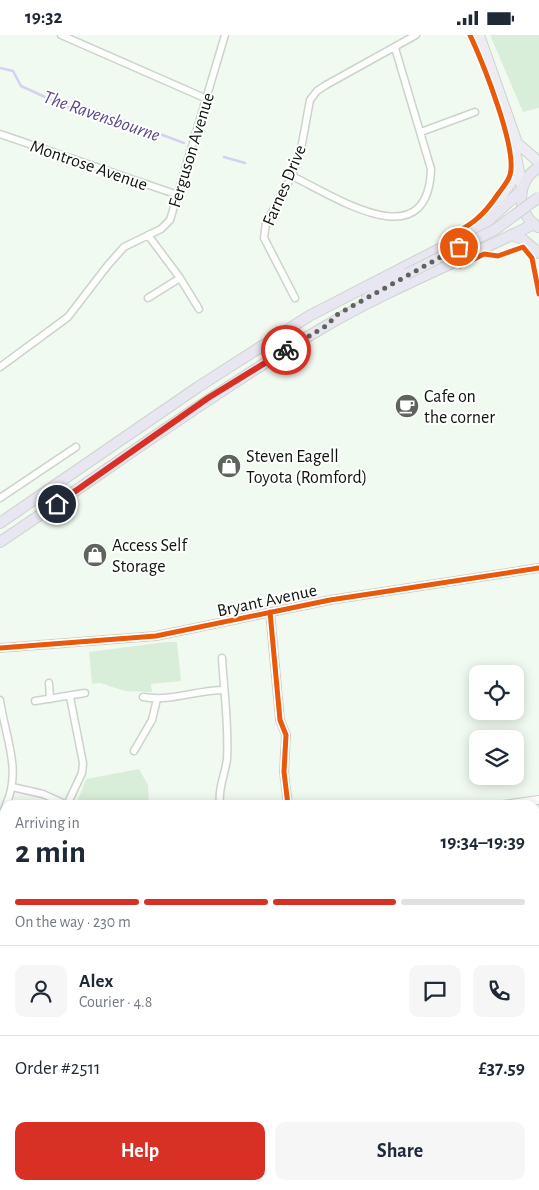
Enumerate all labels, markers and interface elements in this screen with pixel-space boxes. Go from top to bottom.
text: 19:32 [25,8,63,27]
water label: The Ravensbourne [41,88,162,145]
street label: Ferguson Avenue [166,91,218,210]
street label: Montrose Avenue [28,137,150,194]
street label: Farnes Drive [260,142,310,228]
pin [438,226,480,268]
icon: bag [445,233,473,261]
courier [261,325,311,375]
icon: bike [272,336,300,364]
place label: Cafe on the corner [424,388,495,427]
cafe icon: Cafe on the corner [394,393,420,419]
place label: Steven Eagell Toyota (Romford) [246,448,367,487]
shop icon: Steven Eagell Toyota (Romford) [216,453,242,479]
pin [36,483,78,525]
icon: home [43,490,71,518]
place label: Access Self Storage [112,537,188,576]
shop icon: Access Self Storage [82,542,108,568]
street label: Bryant Avenue [216,582,319,620]
map controls [469,665,524,785]
button: locate [469,665,524,720]
button: layers [469,730,524,785]
text: Arriving in [15,815,80,831]
text: 19:34–19:39 [440,833,525,852]
text: 2 min [15,836,86,868]
text: On the way · 230 m [15,914,131,930]
button: person [15,965,67,1017]
button: chat [409,965,461,1017]
button: phone [473,965,525,1017]
text: Alex [79,972,113,991]
text: Courier · 4.8 [79,994,152,1010]
text: Order #2511 [15,1059,101,1078]
text: £37.59 [478,1059,525,1078]
button: Help [15,1122,265,1180]
button: Share [275,1122,525,1180]

